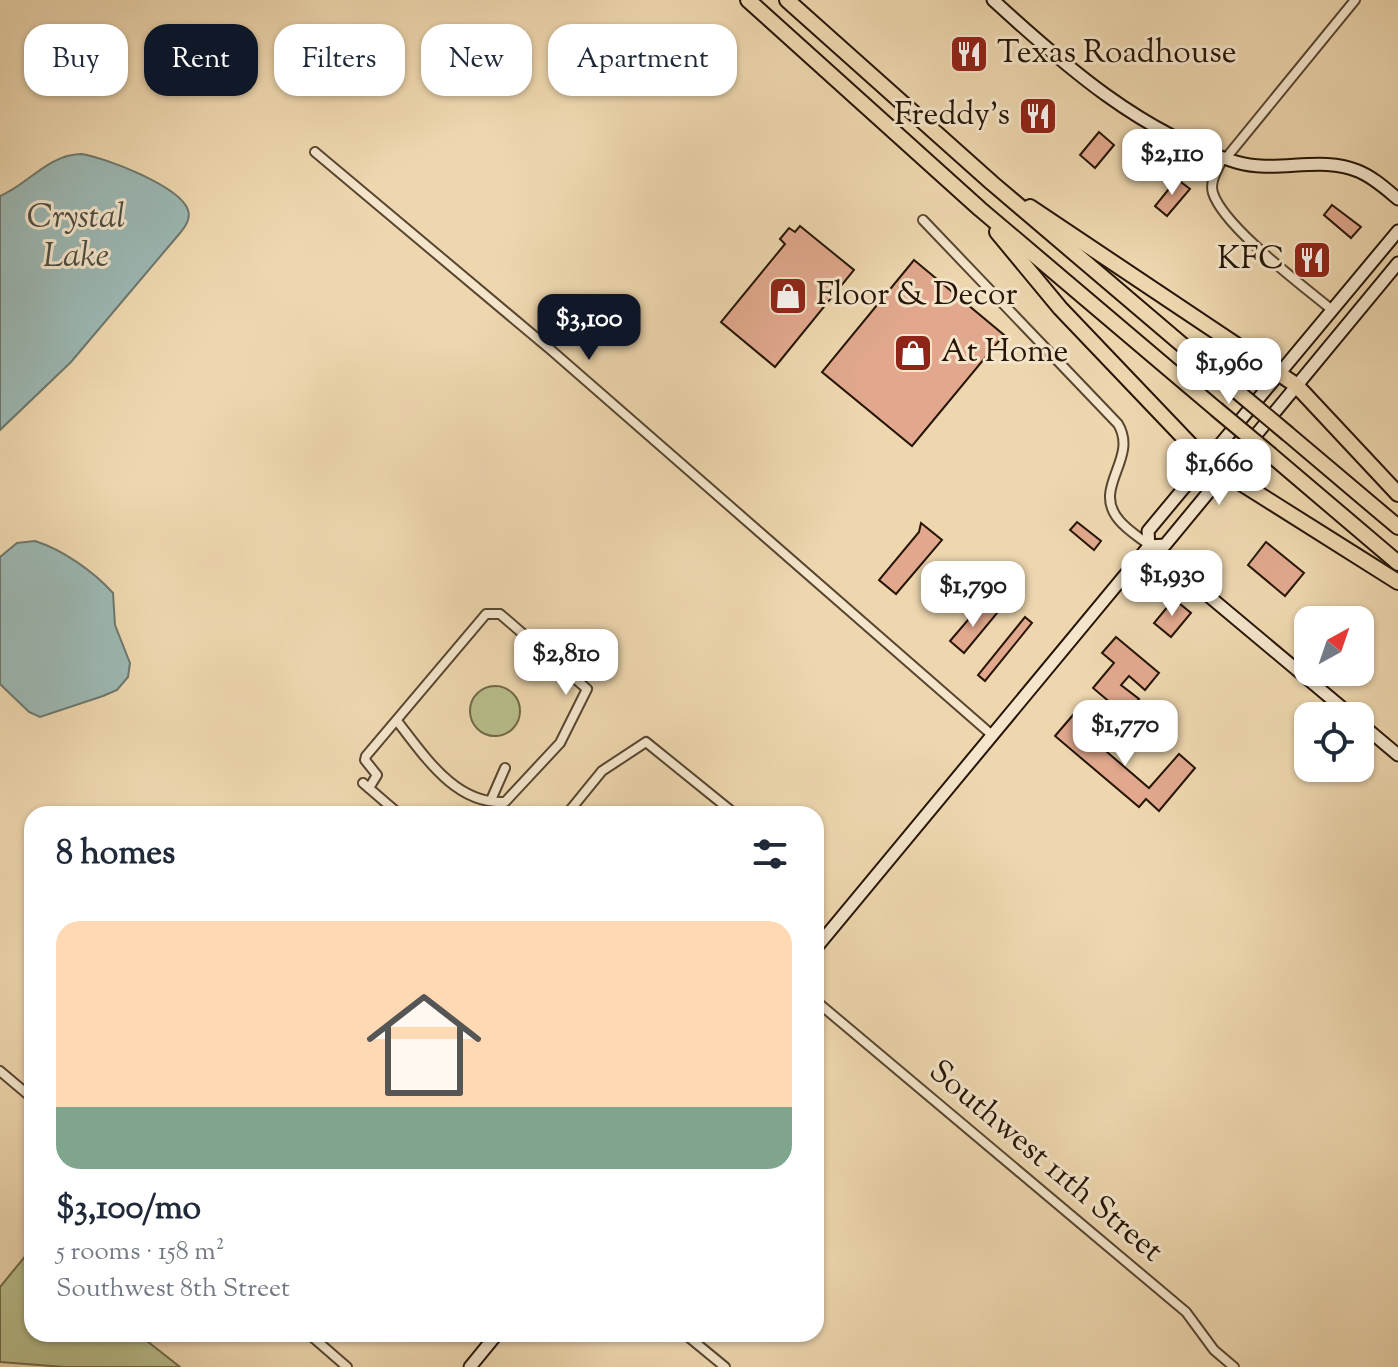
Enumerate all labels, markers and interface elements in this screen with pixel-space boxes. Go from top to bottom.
chip: Buy [24,24,128,96]
chip: Rent [144,24,258,96]
chip: Filters [274,24,405,96]
chip: New [421,24,532,96]
chip: Apartment [548,24,737,96]
place label: Texas Roadhouse [997,31,1237,77]
restaurant icon: Texas Roadhouse [948,33,990,75]
place label: Freddy's [894,93,1010,139]
restaurant icon: Freddy's [1017,95,1059,137]
pin: $2,110 [1107,129,1237,197]
text: $2,110 [1140,136,1204,173]
water label: Crystal Lake [27,194,125,282]
place label: KFC [1217,237,1284,283]
restaurant icon: KFC [1291,239,1333,281]
place label: Floor & Decor [816,273,1018,319]
shop icon: Floor & Decor [767,275,809,317]
pin: $3,100 [524,294,654,362]
text: $3,100 [556,301,622,338]
place label: At Home [941,330,1068,376]
shop icon: At Home [892,332,934,374]
pin: $1,960 [1164,338,1294,406]
text: $1,960 [1195,345,1263,382]
pin: $1,660 [1154,439,1284,507]
text: $1,660 [1185,446,1253,483]
pin: $1,930 [1107,550,1237,618]
text: $1,930 [1139,557,1205,594]
pin: $1,790 [908,561,1038,629]
text: $1,790 [939,568,1007,605]
north arrow [1294,606,1374,686]
map controls [1294,606,1374,782]
pin: $2,810 [501,629,631,697]
text: $2,810 [532,636,600,673]
pin: $1,770 [1060,700,1190,768]
button: locate [1294,702,1374,782]
text: $1,770 [1091,707,1159,744]
text: 8 homes [56,830,175,879]
icon: filters [748,832,792,876]
icon: home [352,973,496,1117]
street label: Southwest 11th Street [918,1050,1172,1274]
text: $3,100/mo [56,1185,201,1234]
text: 5 rooms · 158 m² [56,1234,225,1271]
text: Southwest 8th Street [56,1271,290,1308]

